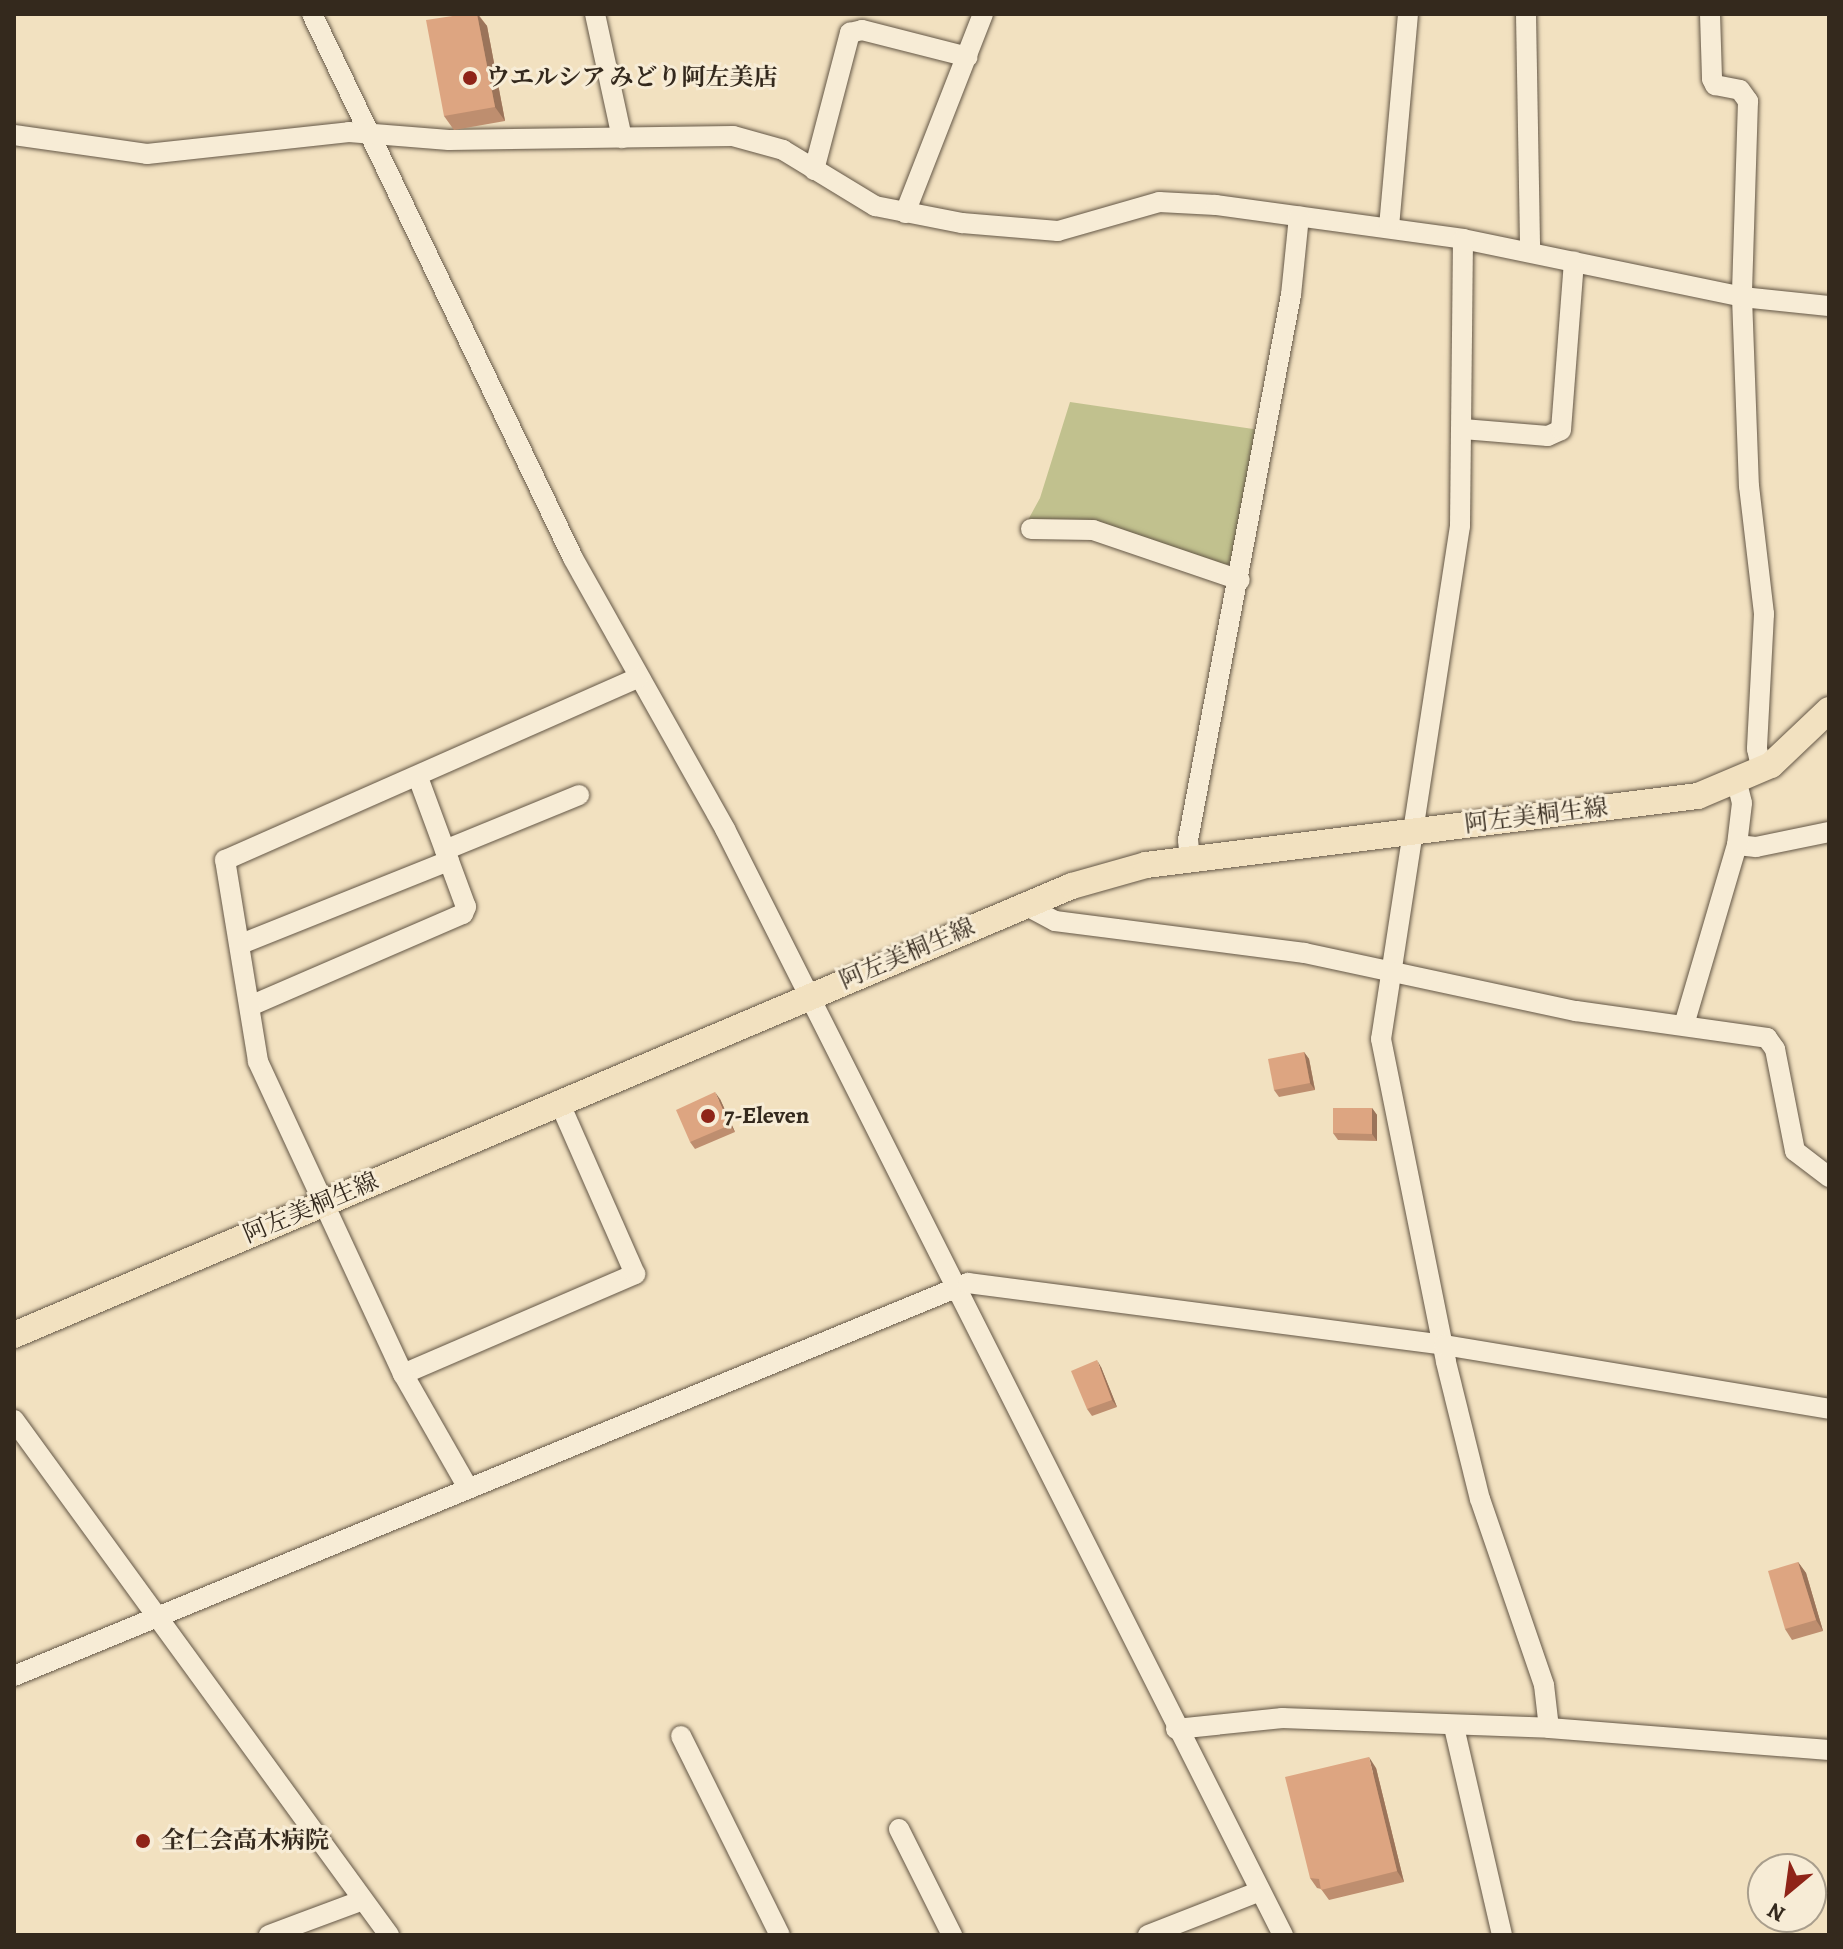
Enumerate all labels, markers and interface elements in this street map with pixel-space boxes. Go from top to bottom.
place label: ウエルシア みどり阿左美店 [486,64,778,92]
marker: ウエルシア みどり阿左美店 [461,69,479,87]
street label: 阿左美桐生線 [1463,793,1609,839]
street label: 阿左美桐生線 [835,913,979,995]
place label: 7-Eleven [724,1102,809,1130]
marker: 7-Eleven [699,1107,717,1125]
street label: 阿左美桐生線 [239,1167,383,1249]
place label: 全仁会高木病院 [161,1827,329,1855]
marker: 全仁会高木病院 [132,1830,154,1852]
north arrow [1747,1853,1827,1933]
text: N [1762,1895,1791,1929]

